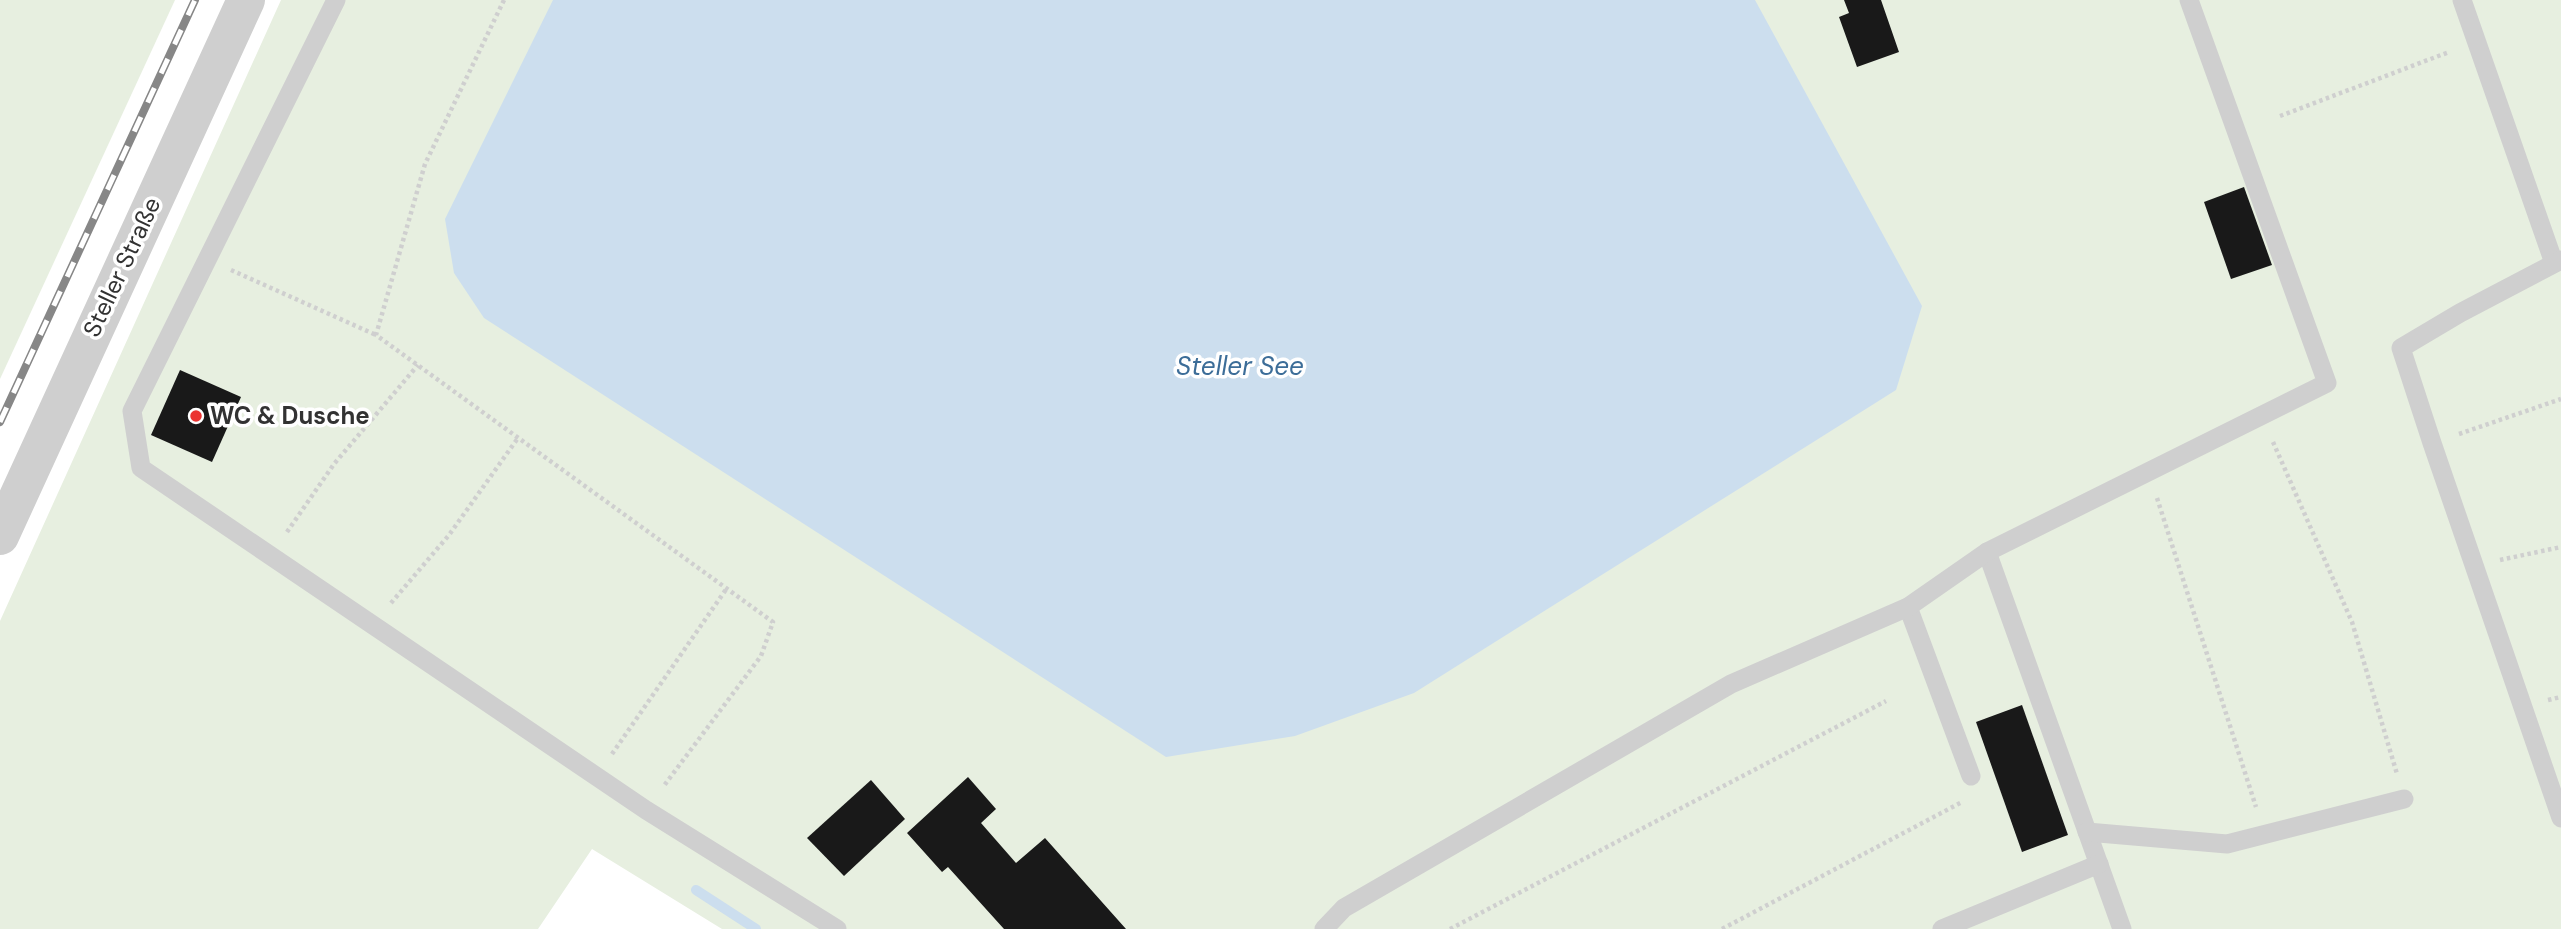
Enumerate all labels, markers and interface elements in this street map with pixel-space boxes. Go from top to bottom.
street label: Steller Straße [76,192,167,342]
water label: Steller See [1176,349,1304,383]
place label: WC & Dusche [210,400,370,431]
marker: WC & Dusche [188,408,204,424]

